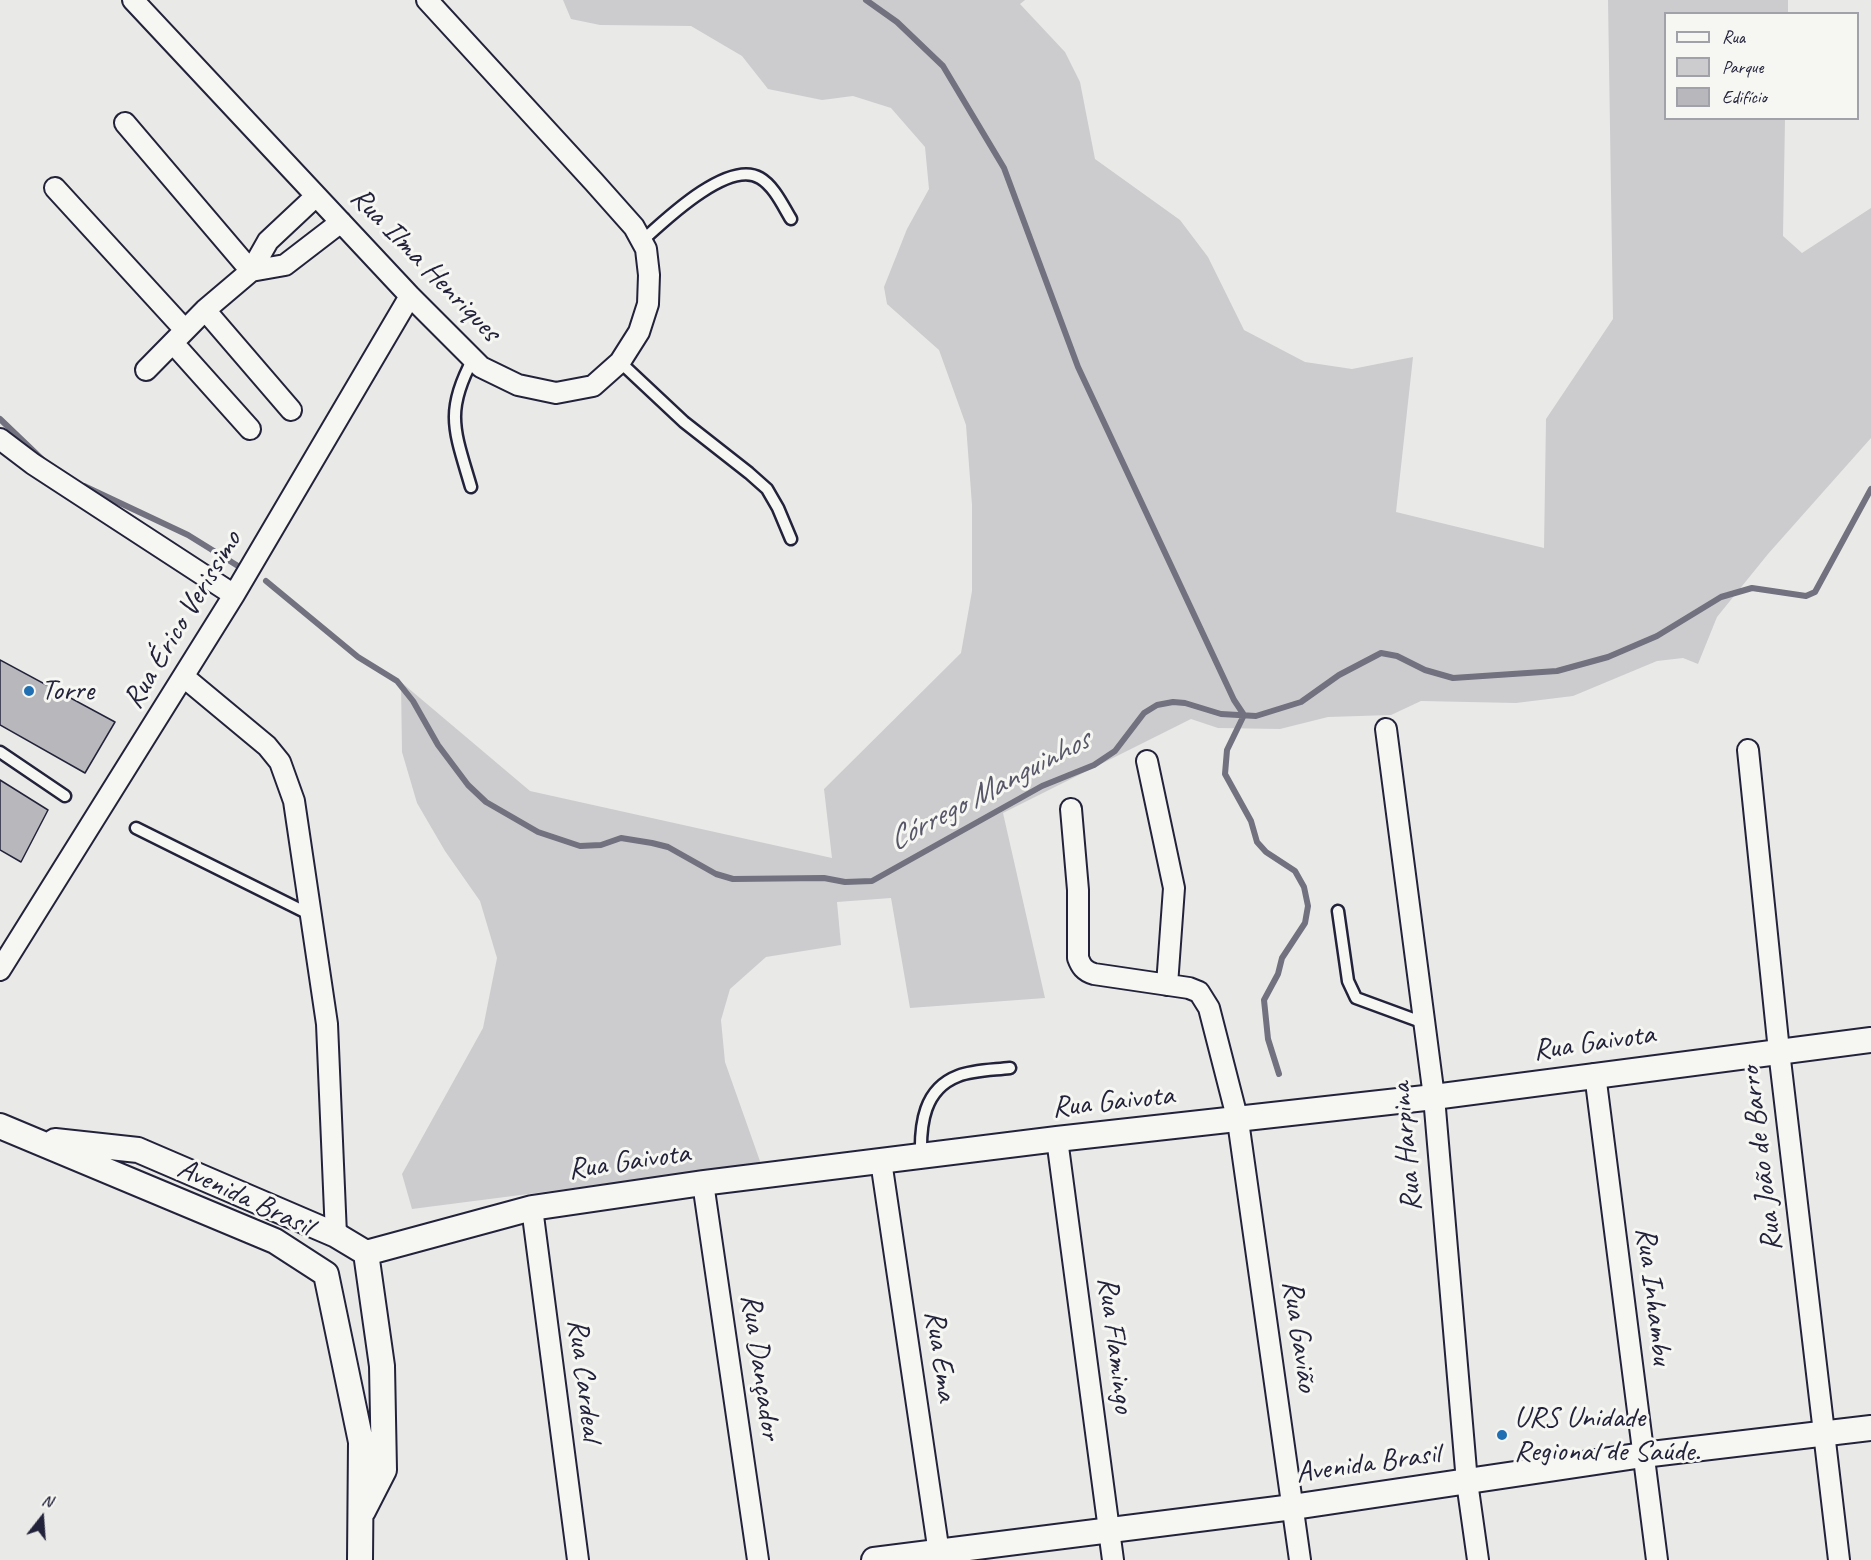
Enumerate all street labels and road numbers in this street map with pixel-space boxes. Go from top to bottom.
street label: Rua Ilma Henriques [342,180,508,350]
street label: Rua Érico Verissimo [116,525,250,715]
street label: Rua Gaivota [1531,1017,1657,1069]
street label: Rua João de Barro [1733,1065,1791,1253]
street label: Rua Gaivota [1050,1078,1176,1126]
street label: Rua Harpina [1383,1081,1431,1213]
street label: Rua Gaivota [566,1136,692,1188]
street label: Avenida Brasil [172,1151,318,1245]
street label: Rua Inhambu [1627,1225,1679,1367]
street label: Rua Flamingo [1089,1275,1141,1415]
street label: Rua Gavião [1273,1278,1325,1394]
street label: Rua Dançador [732,1292,788,1442]
street label: Rua Ema [916,1308,964,1404]
street label: Rua Cardeal [559,1317,609,1443]
street label: Avenida Brasil [1294,1436,1442,1492]

